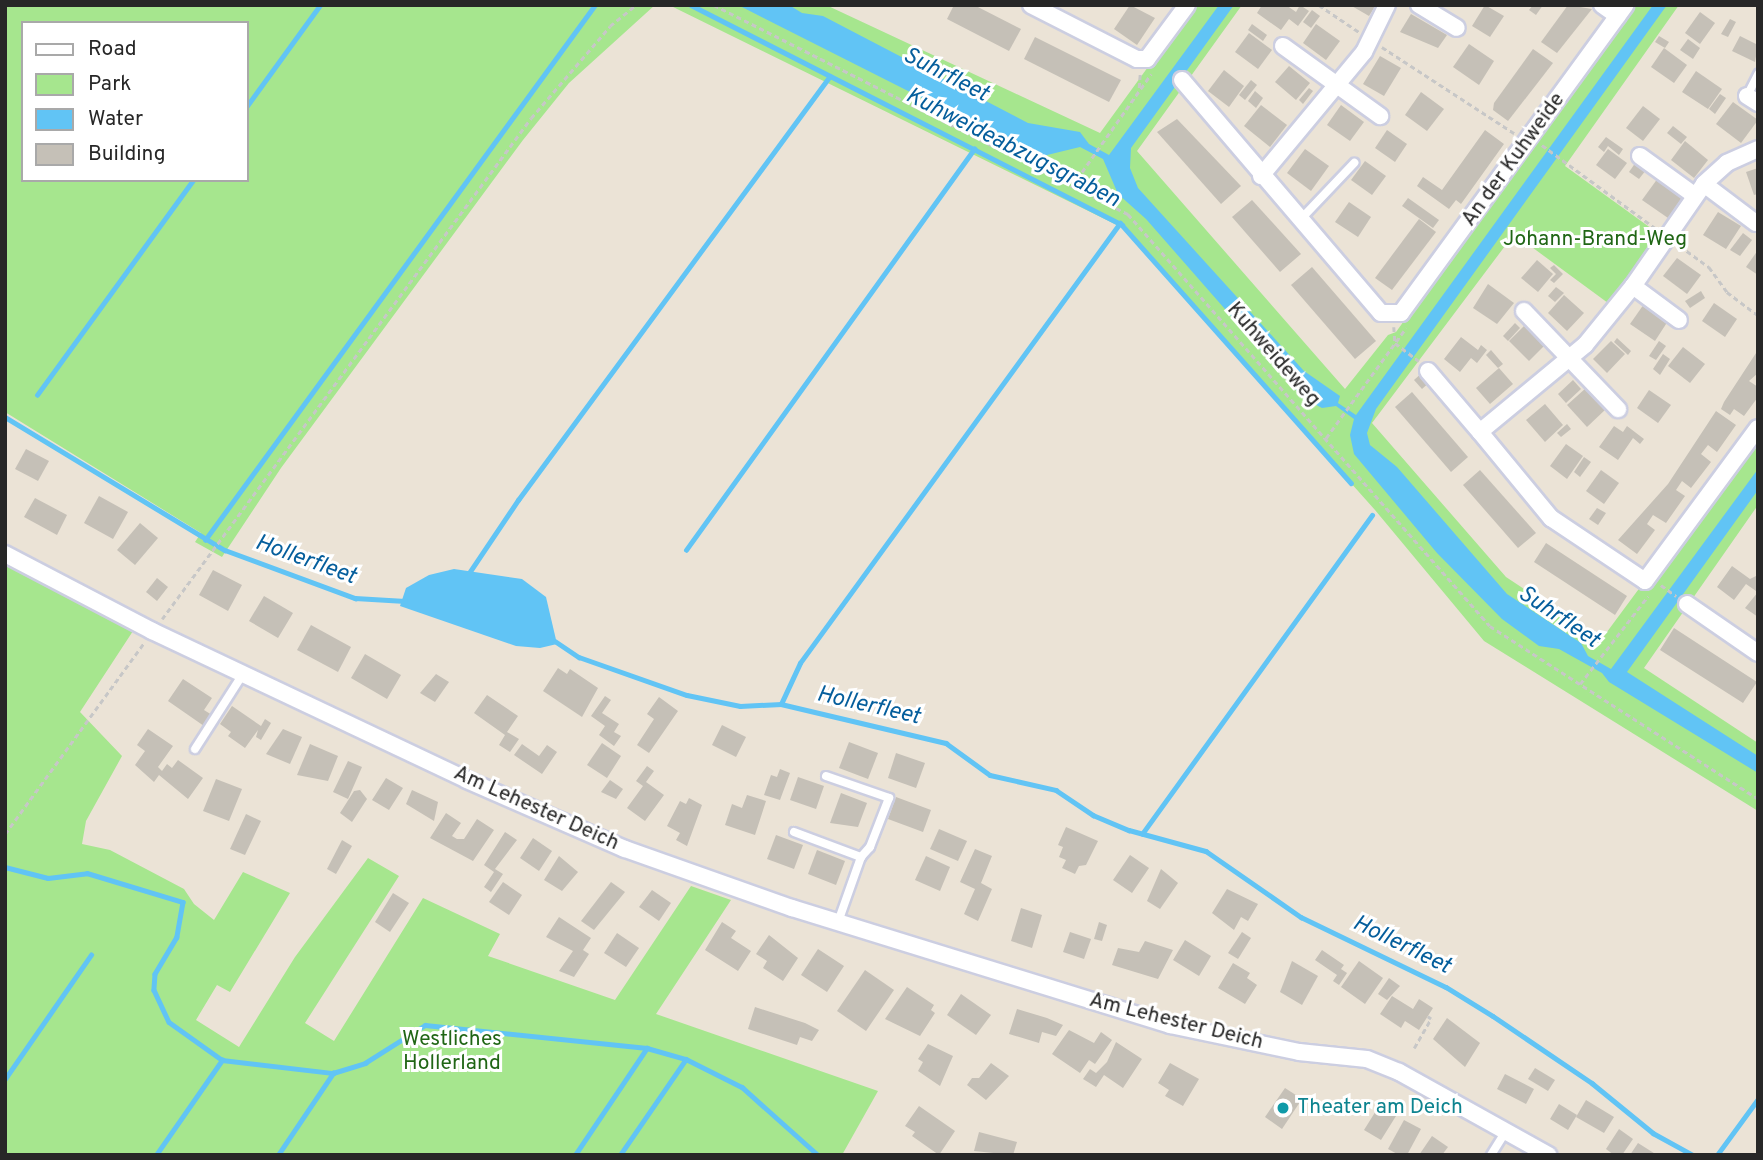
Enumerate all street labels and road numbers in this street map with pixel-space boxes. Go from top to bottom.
street label: An der Kuhweide [1457,88,1571,232]
street label: Kuhweideweg [1221,298,1325,412]
street label: Am Lehester Deich [449,761,623,857]
street label: Am Lehester Deich [1086,988,1266,1056]

